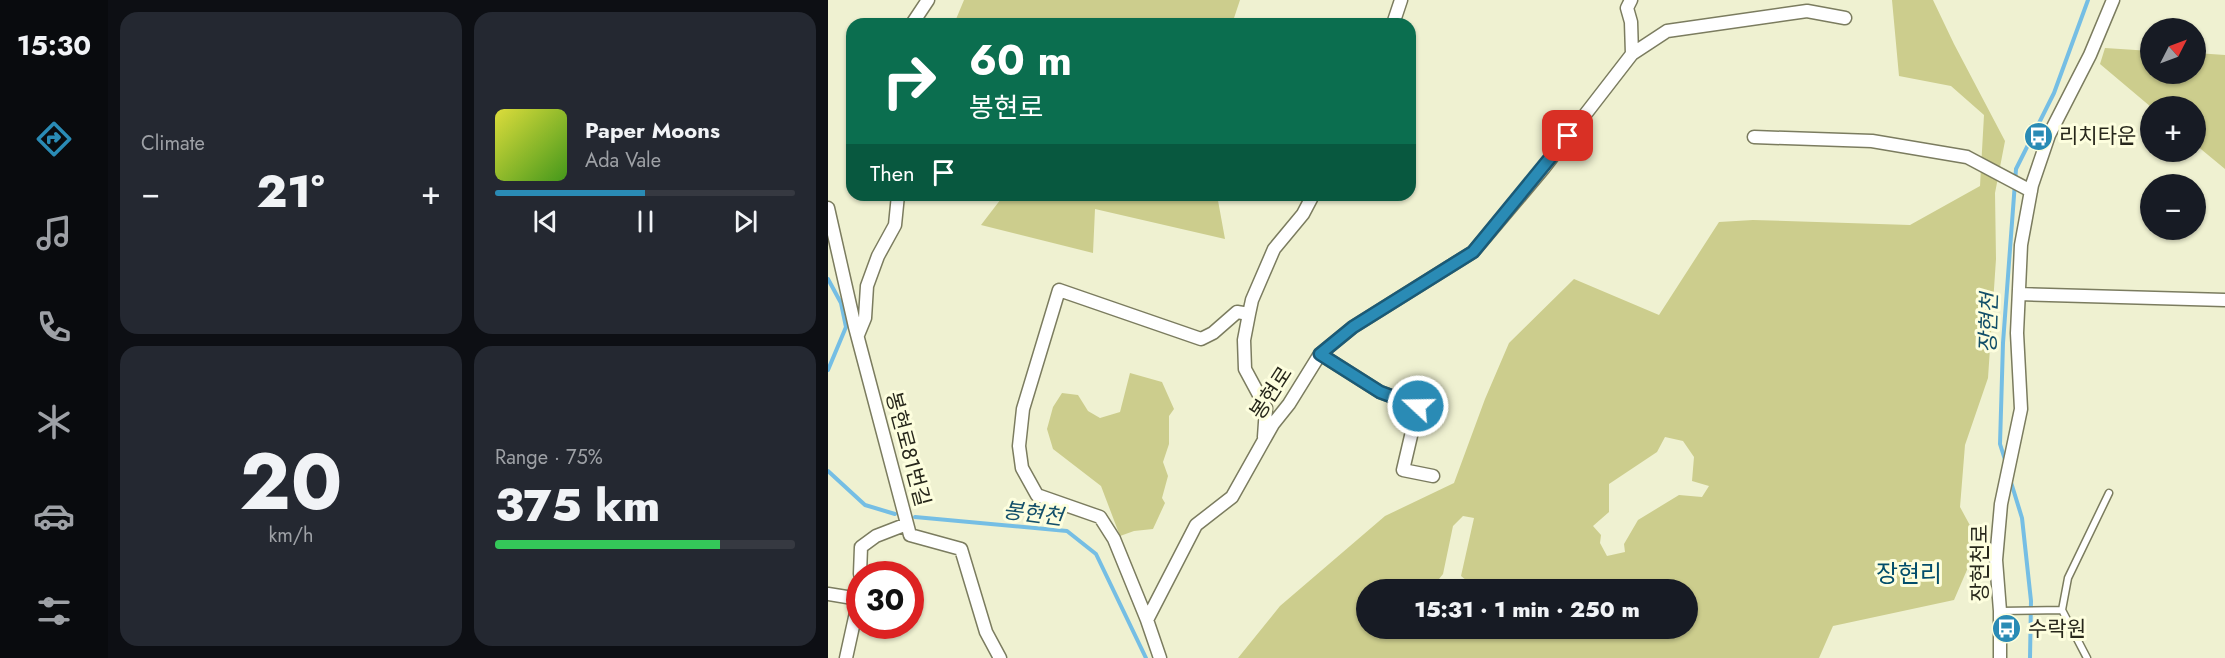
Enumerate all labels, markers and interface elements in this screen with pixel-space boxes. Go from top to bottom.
north arrow [2140,18,2206,84]
map controls [2140,18,2206,240]
text: 15:30 [17,26,91,65]
text: 60 m [969,30,1072,91]
icon: right [870,42,948,120]
text: 봉현로 [969,88,1044,127]
button: + [2140,96,2206,162]
pin [1542,110,1593,161]
text: Paper Moons [585,114,720,146]
icon: directions [33,118,75,160]
icon: arrive [1551,119,1584,152]
bus stop icon: 리치타운 [2022,120,2054,152]
place label: 리치타운 [2059,121,2136,151]
text: Climate [141,129,205,158]
text: Ada Vale [585,146,661,175]
icon: arrive [927,156,960,189]
text: Then [870,157,915,189]
text: 21° [257,159,325,224]
text: − [141,169,160,216]
text: + [421,169,441,216]
button: − [2140,174,2206,240]
icon: previous [529,205,562,238]
icon: pause [629,205,662,238]
icon: next [729,205,762,238]
icon: music [33,212,75,254]
water label: 장현천 [1971,289,2005,354]
icon: phone [33,306,75,348]
street label: 봉현로 [1243,361,1299,425]
position arrow [1386,374,1450,438]
street label: 봉현로81번길 [878,388,938,510]
icon: climate [33,401,75,443]
text: 20 [240,426,342,538]
text: Range · 75% [495,443,603,472]
text: 375 km [495,473,660,538]
water label: 봉현천 [1001,493,1068,533]
icon: car [33,495,75,537]
text: km/h [268,521,314,550]
street label: 장현천로 [1965,524,1995,602]
district label: 장현리 [1876,556,1942,591]
speed limit sign: 30 [846,561,924,639]
icon: filters [33,590,75,632]
text: 15:31 · 1 min · 250 m [1414,593,1640,625]
bus stop icon: 수락원 [1991,613,2023,645]
place label: 수락원 [2028,614,2086,644]

